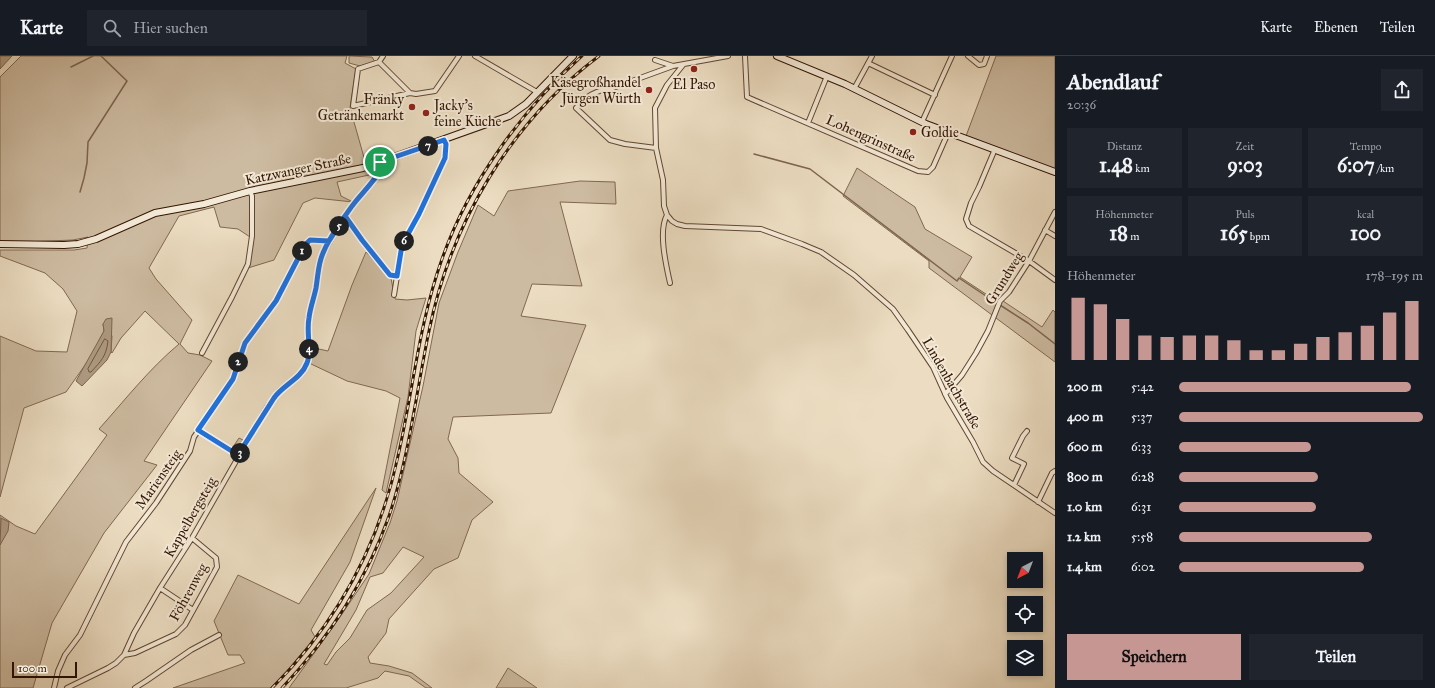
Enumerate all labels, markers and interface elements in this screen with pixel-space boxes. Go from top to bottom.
search box [87,10,367,46]
text: Karte [20,16,63,39]
icon: search [101,17,123,39]
text: Hier suchen [133,19,208,37]
text: Karte [1260,19,1292,36]
text: Ebenen [1314,19,1358,36]
text: Teilen [1380,19,1415,36]
marker: El Paso [689,64,699,74]
text: Abendlauf [1067,68,1159,95]
button: share [1381,69,1423,111]
place label: Käsegroßhandel Jürgen Würth [550,74,641,108]
place label: El Paso [673,76,715,93]
marker: Käsegroßhandel Jürgen Würth [644,85,654,95]
place label: Fränky Getränkemarkt [318,91,404,124]
place label: Jacky's feine Küche [432,97,501,130]
text: 20:36 [1067,97,1096,113]
marker: Fränky Getränkemarkt [407,102,417,112]
marker: Jacky's feine Küche [421,108,431,118]
street label: Lohengrinstraße [823,111,918,166]
place label: Goldie [921,124,959,141]
marker: Goldie [908,127,918,137]
pin: 7 [418,136,438,156]
text: 7 [425,139,431,152]
text: Distanz [1107,140,1142,153]
text: Zeit [1236,140,1254,153]
text: Tempo [1350,140,1381,153]
pin [363,145,397,179]
street label: Katzwanger Straße [244,150,353,189]
icon: arrive [369,151,391,173]
text: 1.48 [1099,153,1133,177]
text: 9:03 [1227,153,1263,177]
text: 6:07 [1337,153,1375,177]
text: km [1133,162,1150,175]
text: /km [1375,162,1394,175]
text: Höhenmeter [1095,208,1153,221]
text: Puls [1235,208,1255,221]
text: kcal [1357,208,1374,221]
pin: 5 [329,216,349,236]
text: 5 [336,219,342,232]
text: 18 [1109,221,1128,245]
text: 165 [1220,221,1247,245]
text: 100 [1350,221,1381,245]
text: m [1128,230,1139,243]
text: bpm [1247,230,1270,243]
pin: 6 [394,231,414,251]
text: 6 [401,234,407,247]
pin: 1 [292,241,312,261]
text: 1 [300,244,304,257]
street label: Grundweg [982,248,1028,308]
text: Höhenmeter [1067,268,1136,284]
text: 178–195 m [1365,268,1423,284]
street label: Lindenbachstraße [918,334,985,432]
pin: 4 [299,339,319,359]
text: 4 [306,342,312,355]
pin: 2 [228,352,248,372]
text: 2 [235,355,241,368]
text: 200 m [1067,379,1102,395]
text: 5:42 [1131,379,1154,395]
text: 400 m [1067,409,1103,425]
text: 5:37 [1131,409,1152,425]
text: 600 m [1067,439,1103,455]
text: 6:33 [1131,439,1151,455]
pin: 3 [230,443,250,463]
street label: Mariensteig [132,446,185,512]
text: 3 [238,446,242,459]
text: 800 m [1067,469,1103,485]
text: 6:28 [1131,469,1154,485]
street label: Kappelbergsteig [161,474,221,561]
text: 1.0 km [1067,499,1102,515]
text: 6:31 [1131,499,1151,515]
text: 1.2 km [1067,529,1101,545]
text: 5:58 [1131,529,1153,545]
north arrow [1007,552,1043,588]
map controls [1007,552,1043,676]
text: 1.4 km [1067,559,1102,575]
text: 6:02 [1131,559,1155,575]
street label: Föhrenweg [166,560,212,624]
button: locate [1007,596,1043,632]
button: Speichern [1067,634,1241,680]
button: Teilen [1249,634,1423,680]
button: layers [1007,640,1043,676]
scale bar [12,660,77,679]
text: 100 m [18,662,47,675]

